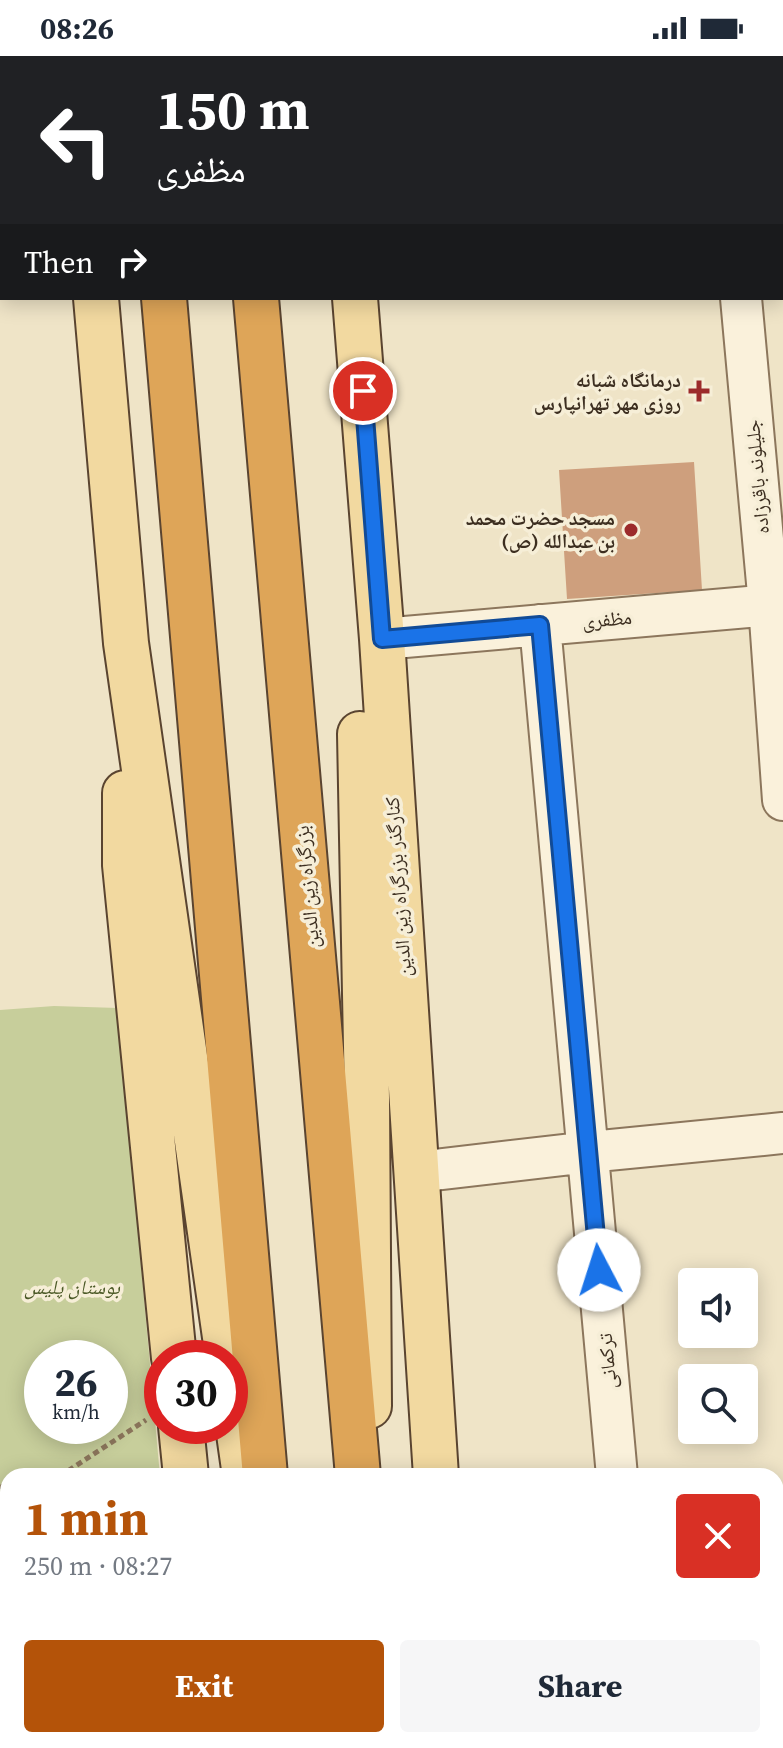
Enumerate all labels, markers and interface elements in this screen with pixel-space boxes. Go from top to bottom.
text: 08:26 [40,8,114,49]
text: 150 m [156,71,310,148]
icon: left [24,88,128,192]
text: مظفری [156,145,246,194]
icon: right [110,240,154,284]
text: Then [24,242,94,283]
pin [329,357,397,425]
place label: درمانگاه شبانه روزی مهر تهرانپارس [534,366,681,417]
icon: arrive [341,369,385,413]
marker: درمانگاه شبانه روزی مهر تهرانپارس [688,380,710,402]
street label: جلیلوند باقرزاده [738,418,776,535]
place label: مسجد حضرت محمد بن عبدالله (ص) [466,504,615,555]
marker: مسجد حضرت محمد بن عبدالله (ص) [622,521,640,539]
street label: مظفری [581,603,633,635]
street label: کنارگذر بزرگراه زین الدین [378,796,418,978]
street label: بزرگراه زین الدین [288,824,326,950]
position arrow [557,1228,641,1312]
map controls [678,1268,758,1444]
button: sound [678,1268,758,1348]
park label: بوستان پلیس [24,1273,120,1301]
street label: ترکمانی [591,1332,623,1390]
speed limit sign: 30 [144,1340,248,1444]
text: 26 [54,1355,98,1409]
button: search [678,1364,758,1444]
text: km/h [52,1398,100,1426]
text: 1 min [24,1485,149,1551]
button: close [676,1494,760,1578]
text: 250 m · 08:27 [24,1548,172,1584]
button: Exit [24,1640,384,1732]
button: Share [400,1640,760,1732]

